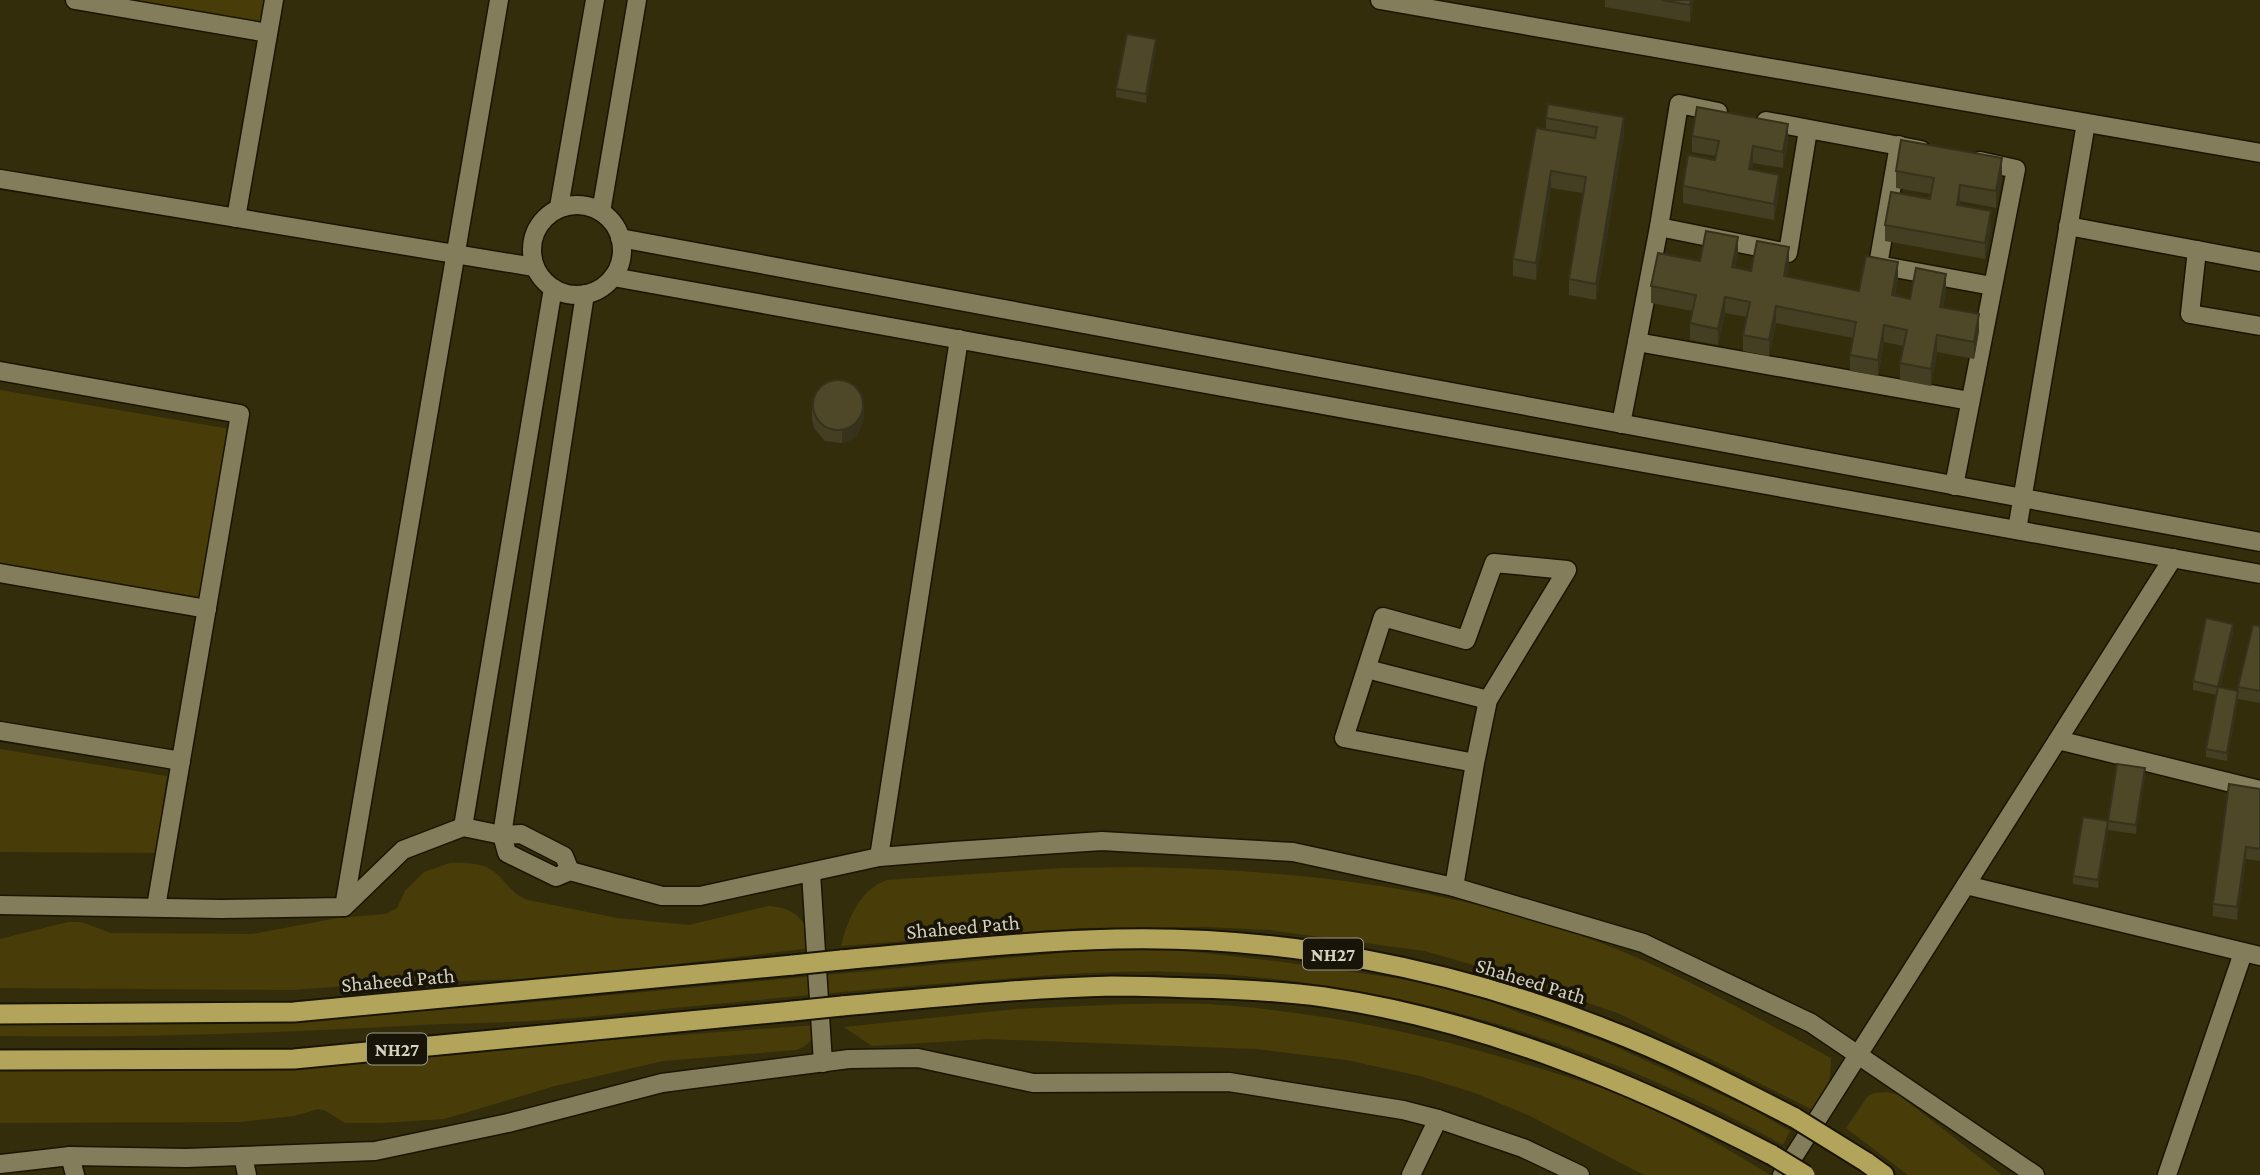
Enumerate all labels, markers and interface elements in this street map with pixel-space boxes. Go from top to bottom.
street label: Shaheed Path [905,910,1021,944]
road number: NH27 [1303,938,1363,970]
street label: Shaheed Path [1473,953,1589,1009]
street label: Shaheed Path [340,963,456,997]
road number: NH27 [367,1034,427,1064]

